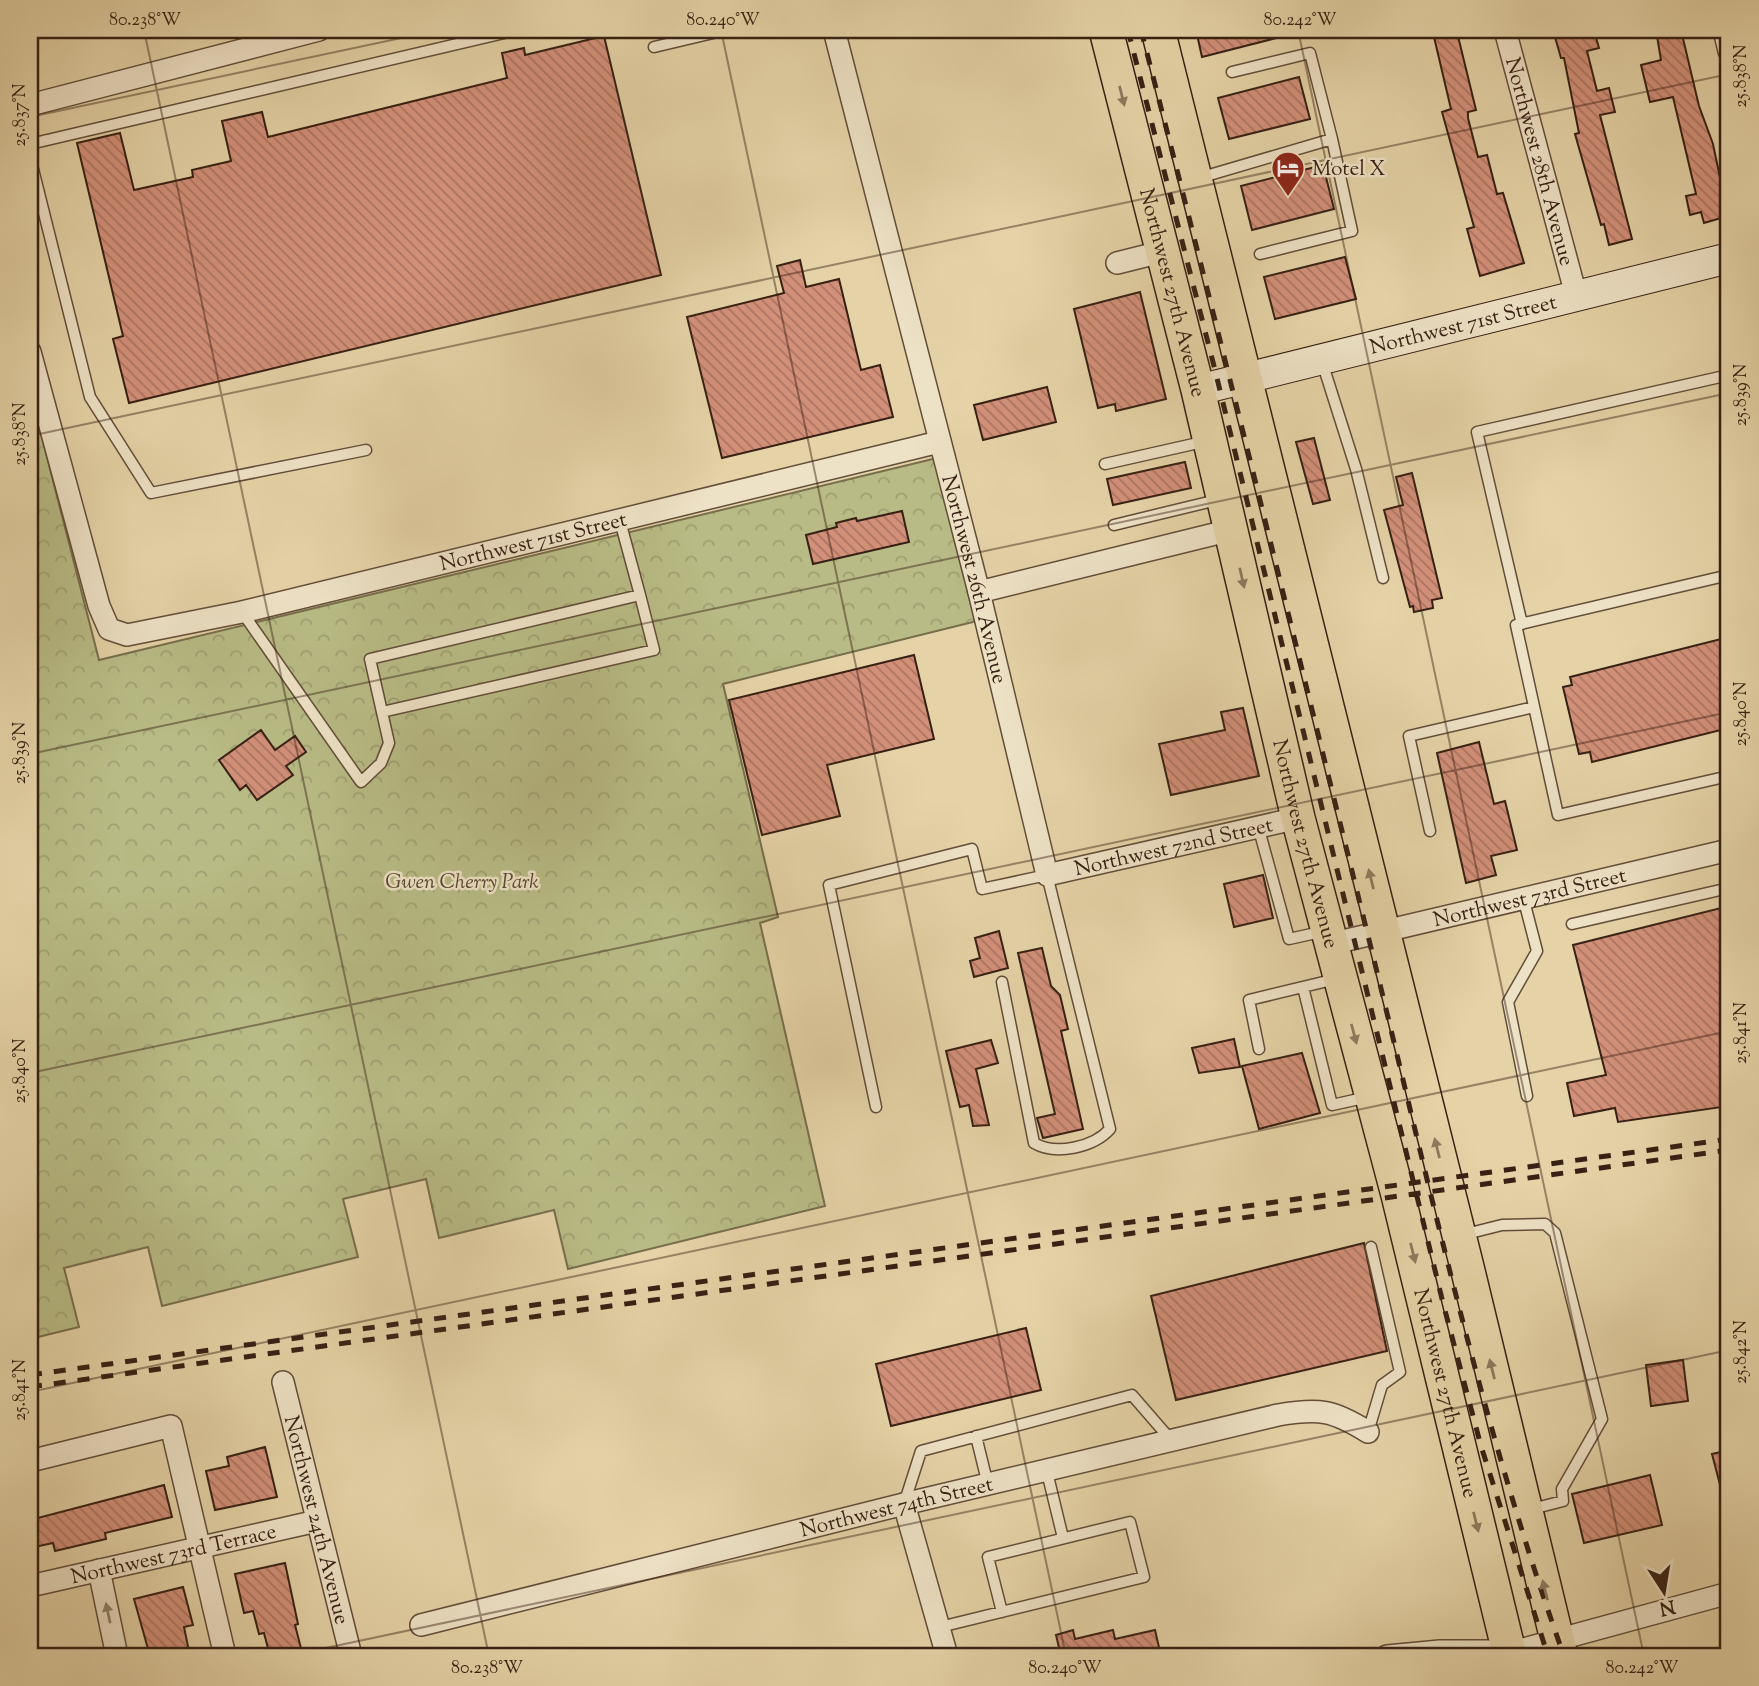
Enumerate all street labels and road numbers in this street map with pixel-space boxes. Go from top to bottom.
street label: Northwest 28th Avenue [1496,54,1581,269]
street label: Northwest 27th Avenue [1130,185,1212,400]
street label: Northwest 71st Street [1367,288,1560,364]
street label: Northwest 26th Avenue [932,472,1014,687]
street label: Northwest 71st Street [437,506,630,580]
street label: Northwest 27th Avenue [1263,737,1345,952]
street label: Northwest 72nd Street [1071,811,1276,885]
street label: Northwest 73rd Street [1431,862,1629,936]
street label: Northwest 27th Avenue [1404,1286,1484,1501]
street label: Northwest 24th Avenue [275,1413,356,1628]
street label: Northwest 74th Street [797,1470,996,1546]
street label: Northwest 73rd Terrace [68,1518,280,1593]

